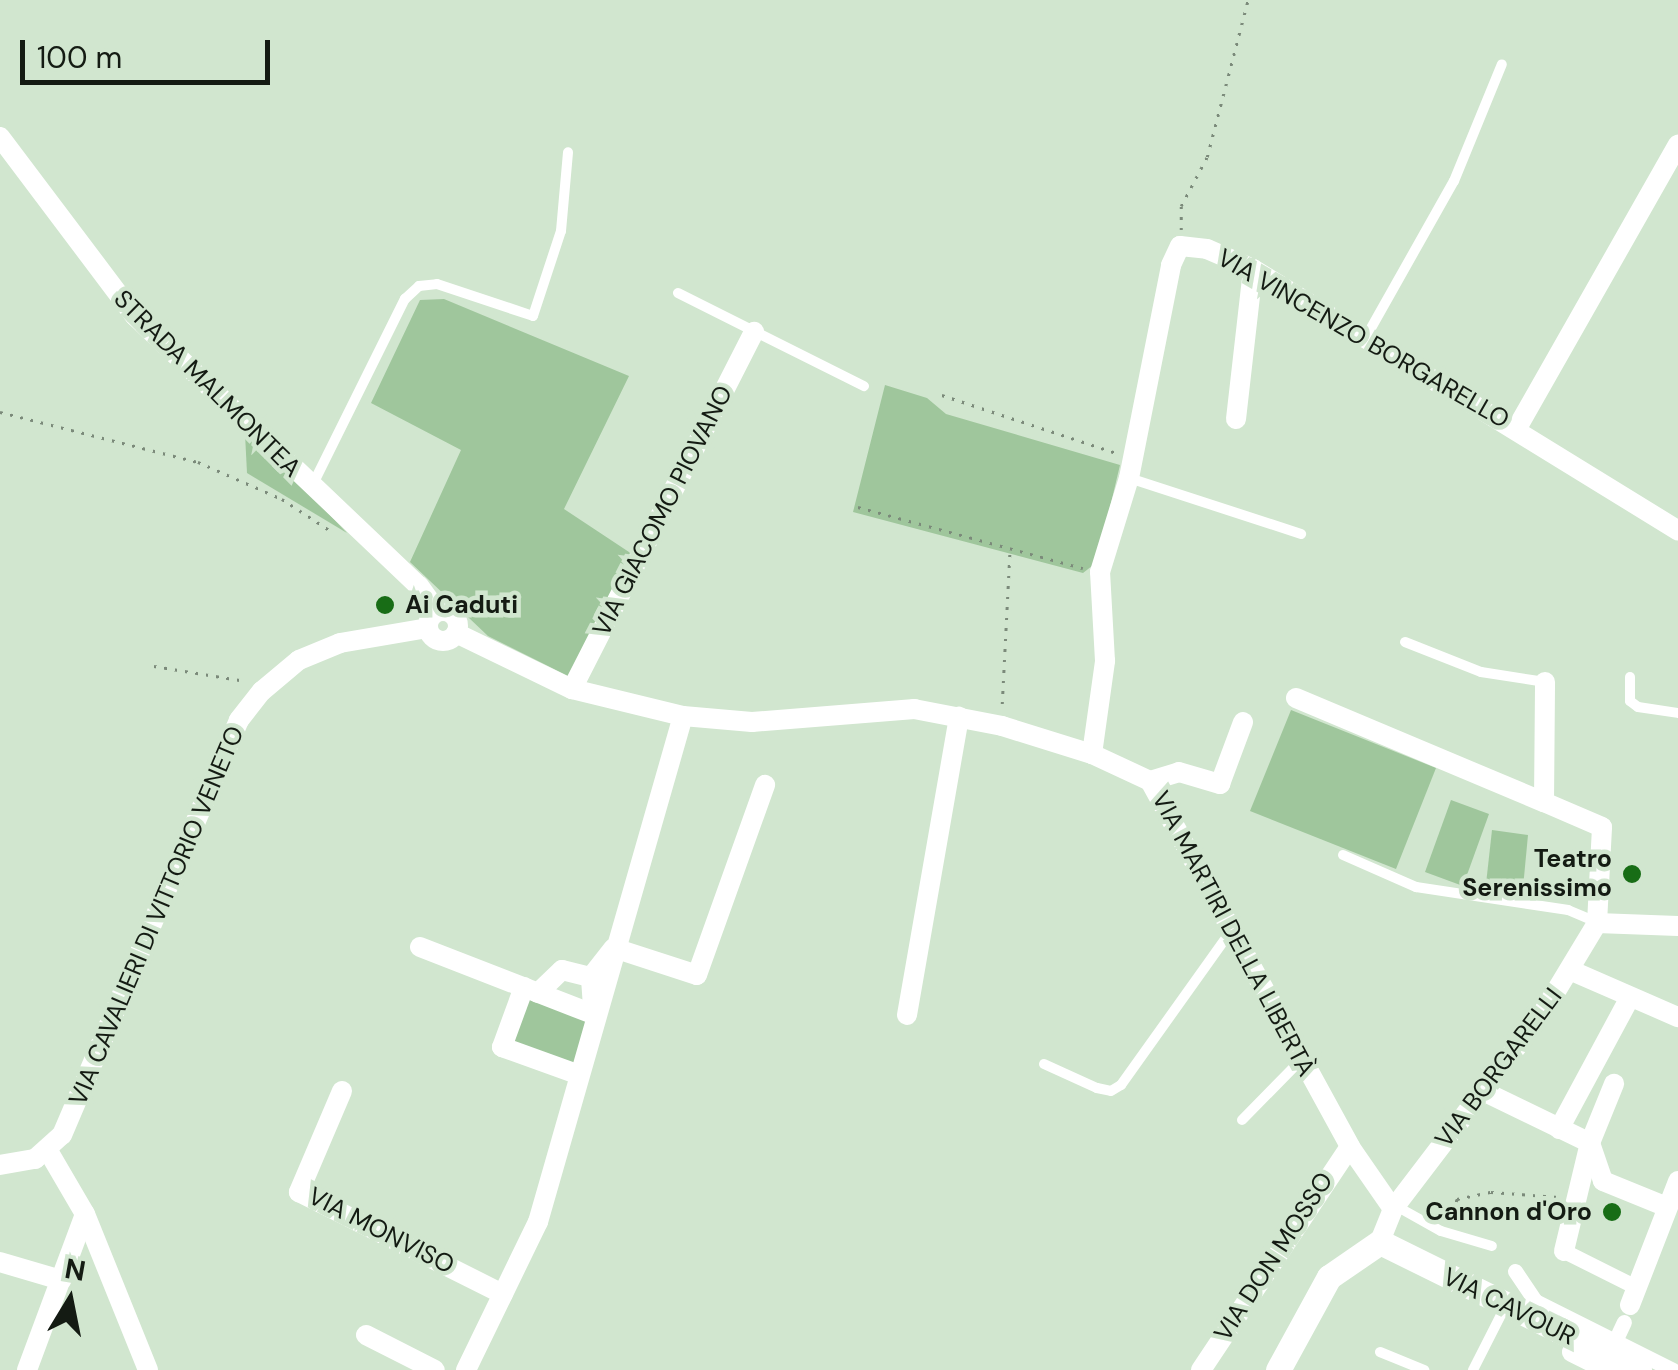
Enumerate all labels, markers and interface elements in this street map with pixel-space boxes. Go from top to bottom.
scale bar [25,20,275,82]
text: 100 m [37,38,122,77]
street label: VIA VINCENZO BORGARELLO [1212,243,1514,435]
street label: STRADA MALMONTEA [107,284,307,484]
street label: VIA GIACOMO PIOVANO [587,381,739,641]
place label: Ai Caduti [405,590,518,620]
marker: Ai Caduti [374,594,396,616]
street label: VIA CAVALIERI DI VITTORIO VENETO [63,722,251,1110]
street label: VIA MARTIRI DELLA LIBERTÀ [1145,786,1321,1082]
place label: Teatro Serenissimo [1462,845,1612,904]
marker: Teatro Serenissimo [1621,863,1643,885]
street label: VIA BORGARELLI [1429,982,1569,1154]
street label: VIA DON MOSSO [1208,1167,1340,1347]
street label: VIA MONVISO [303,1181,459,1281]
place label: Cannon d'Oro [1425,1197,1592,1227]
marker: Cannon d'Oro [1601,1201,1623,1223]
north arrow [20,1250,120,1350]
text: N [62,1250,89,1290]
street label: VIA CAVOUR [1438,1262,1580,1352]

